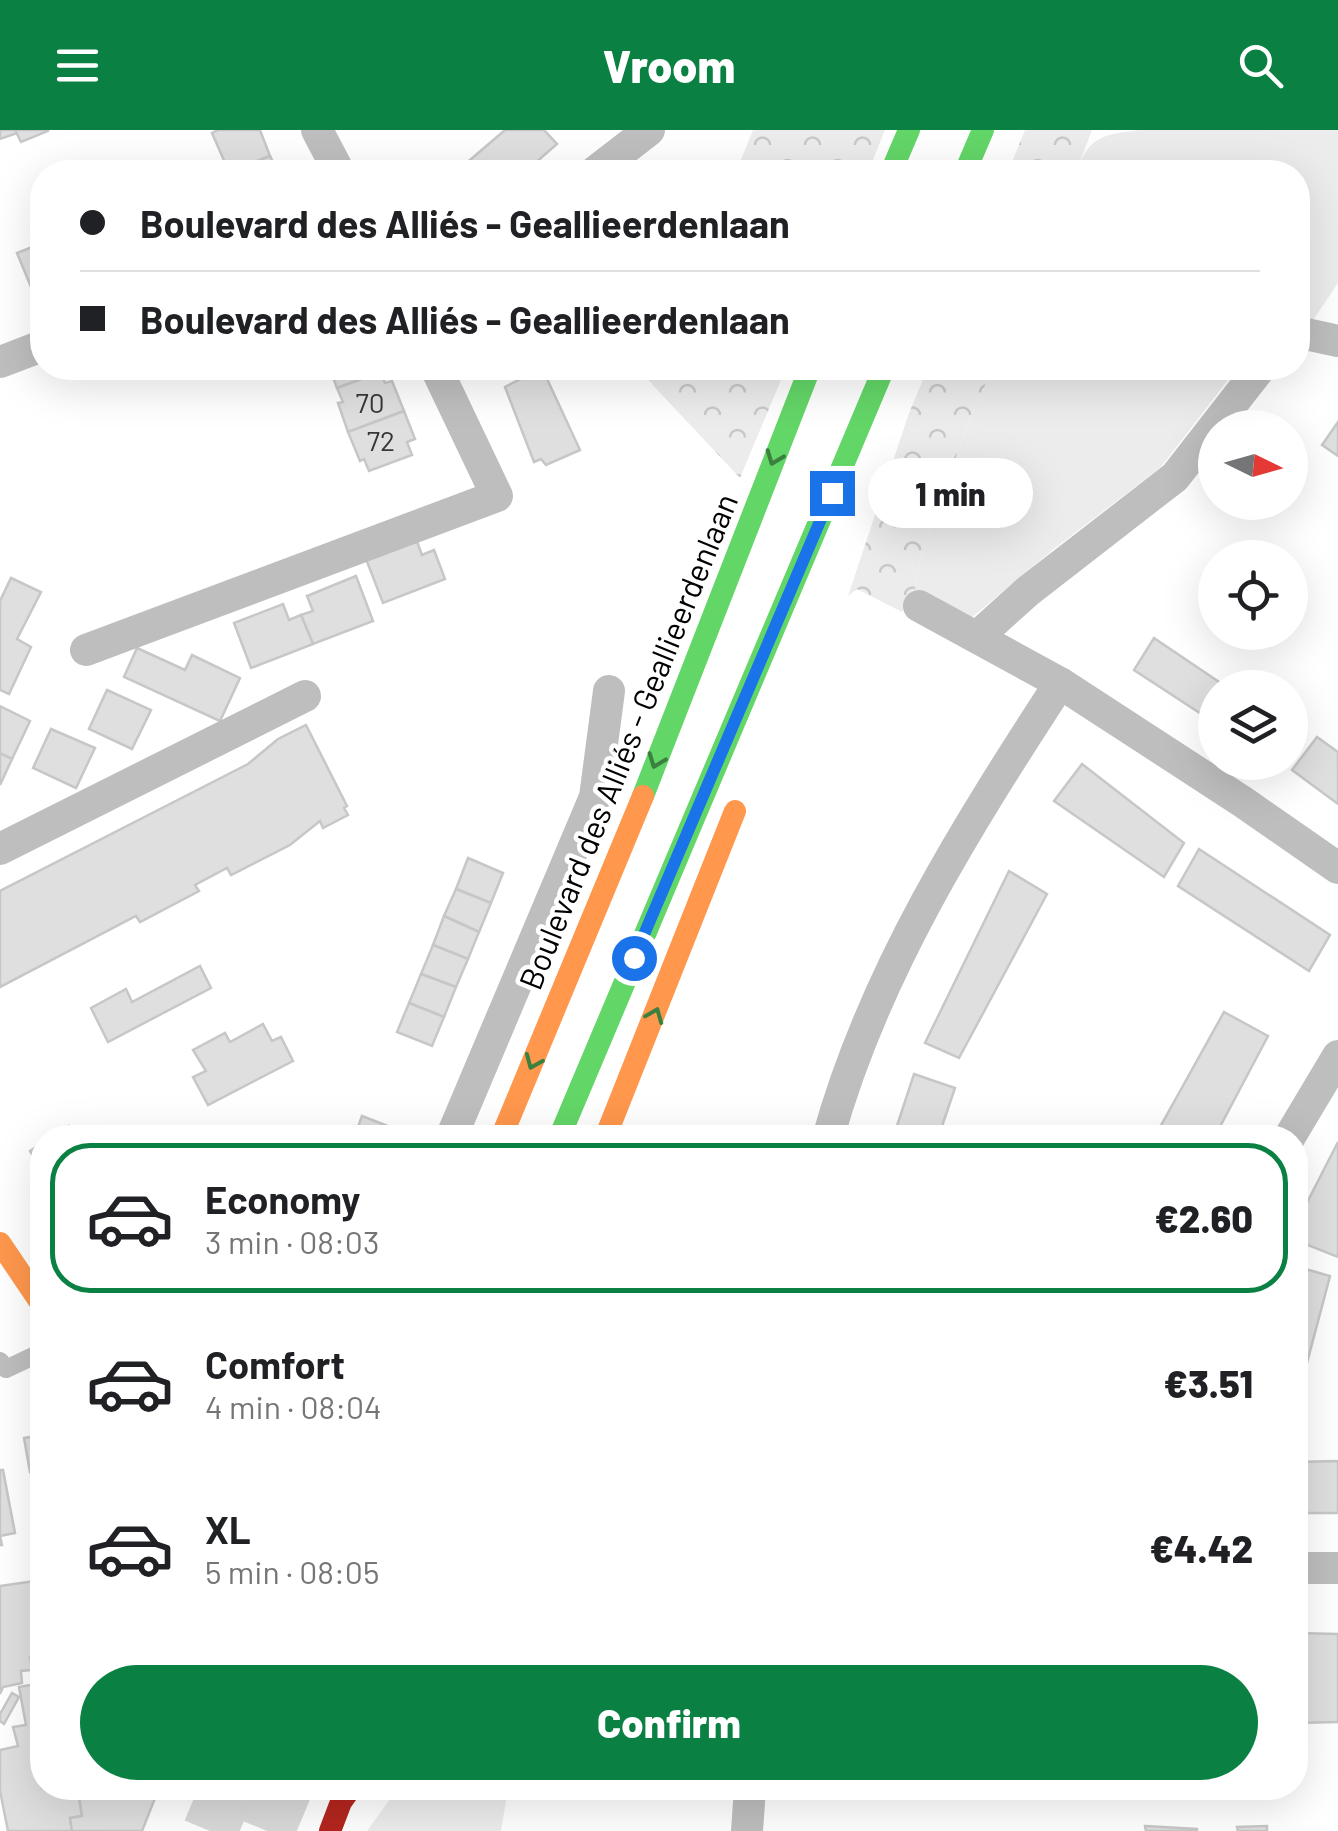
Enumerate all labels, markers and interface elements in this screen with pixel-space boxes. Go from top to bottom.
icon: menu [50,38,105,93]
text: Vroom [603,38,735,92]
icon: search [1233,38,1288,93]
text: Boulevard des Alliés - Geallieerdenlaan [140,200,790,246]
text: Boulevard des Alliés - Geallieerdenlaan [140,296,790,342]
house number: 70 [355,385,385,419]
north arrow [1198,410,1308,520]
map controls [1198,410,1308,780]
house number: 72 [367,423,395,457]
one-way arrow [765,449,786,466]
callout: 1 min [867,458,1032,528]
route end [810,471,855,516]
text: 1 min [915,474,986,512]
street label: Boulevard des Alliés - Geallieerdenlaan [510,487,744,995]
button: locate [1198,540,1308,650]
button: layers [1198,670,1308,780]
one-way arrow [648,752,668,769]
route start [612,936,657,981]
one-way arrow [643,1007,663,1025]
one-way arrow [525,1052,545,1070]
icon: car [85,1173,175,1263]
text: Economy [205,1176,360,1222]
text: €2.60 [1155,1195,1253,1241]
text: 3 min · 08:03 [205,1222,379,1260]
icon: car [85,1338,175,1428]
text: Comfort [205,1341,345,1387]
text: €3.51 [1164,1360,1253,1406]
text: 4 min · 08:04 [205,1387,382,1425]
icon: car [85,1503,175,1593]
text: XL [205,1506,251,1552]
text: €4.42 [1150,1525,1253,1571]
text: 5 min · 08:05 [205,1552,379,1590]
button: Confirm [80,1665,1258,1780]

